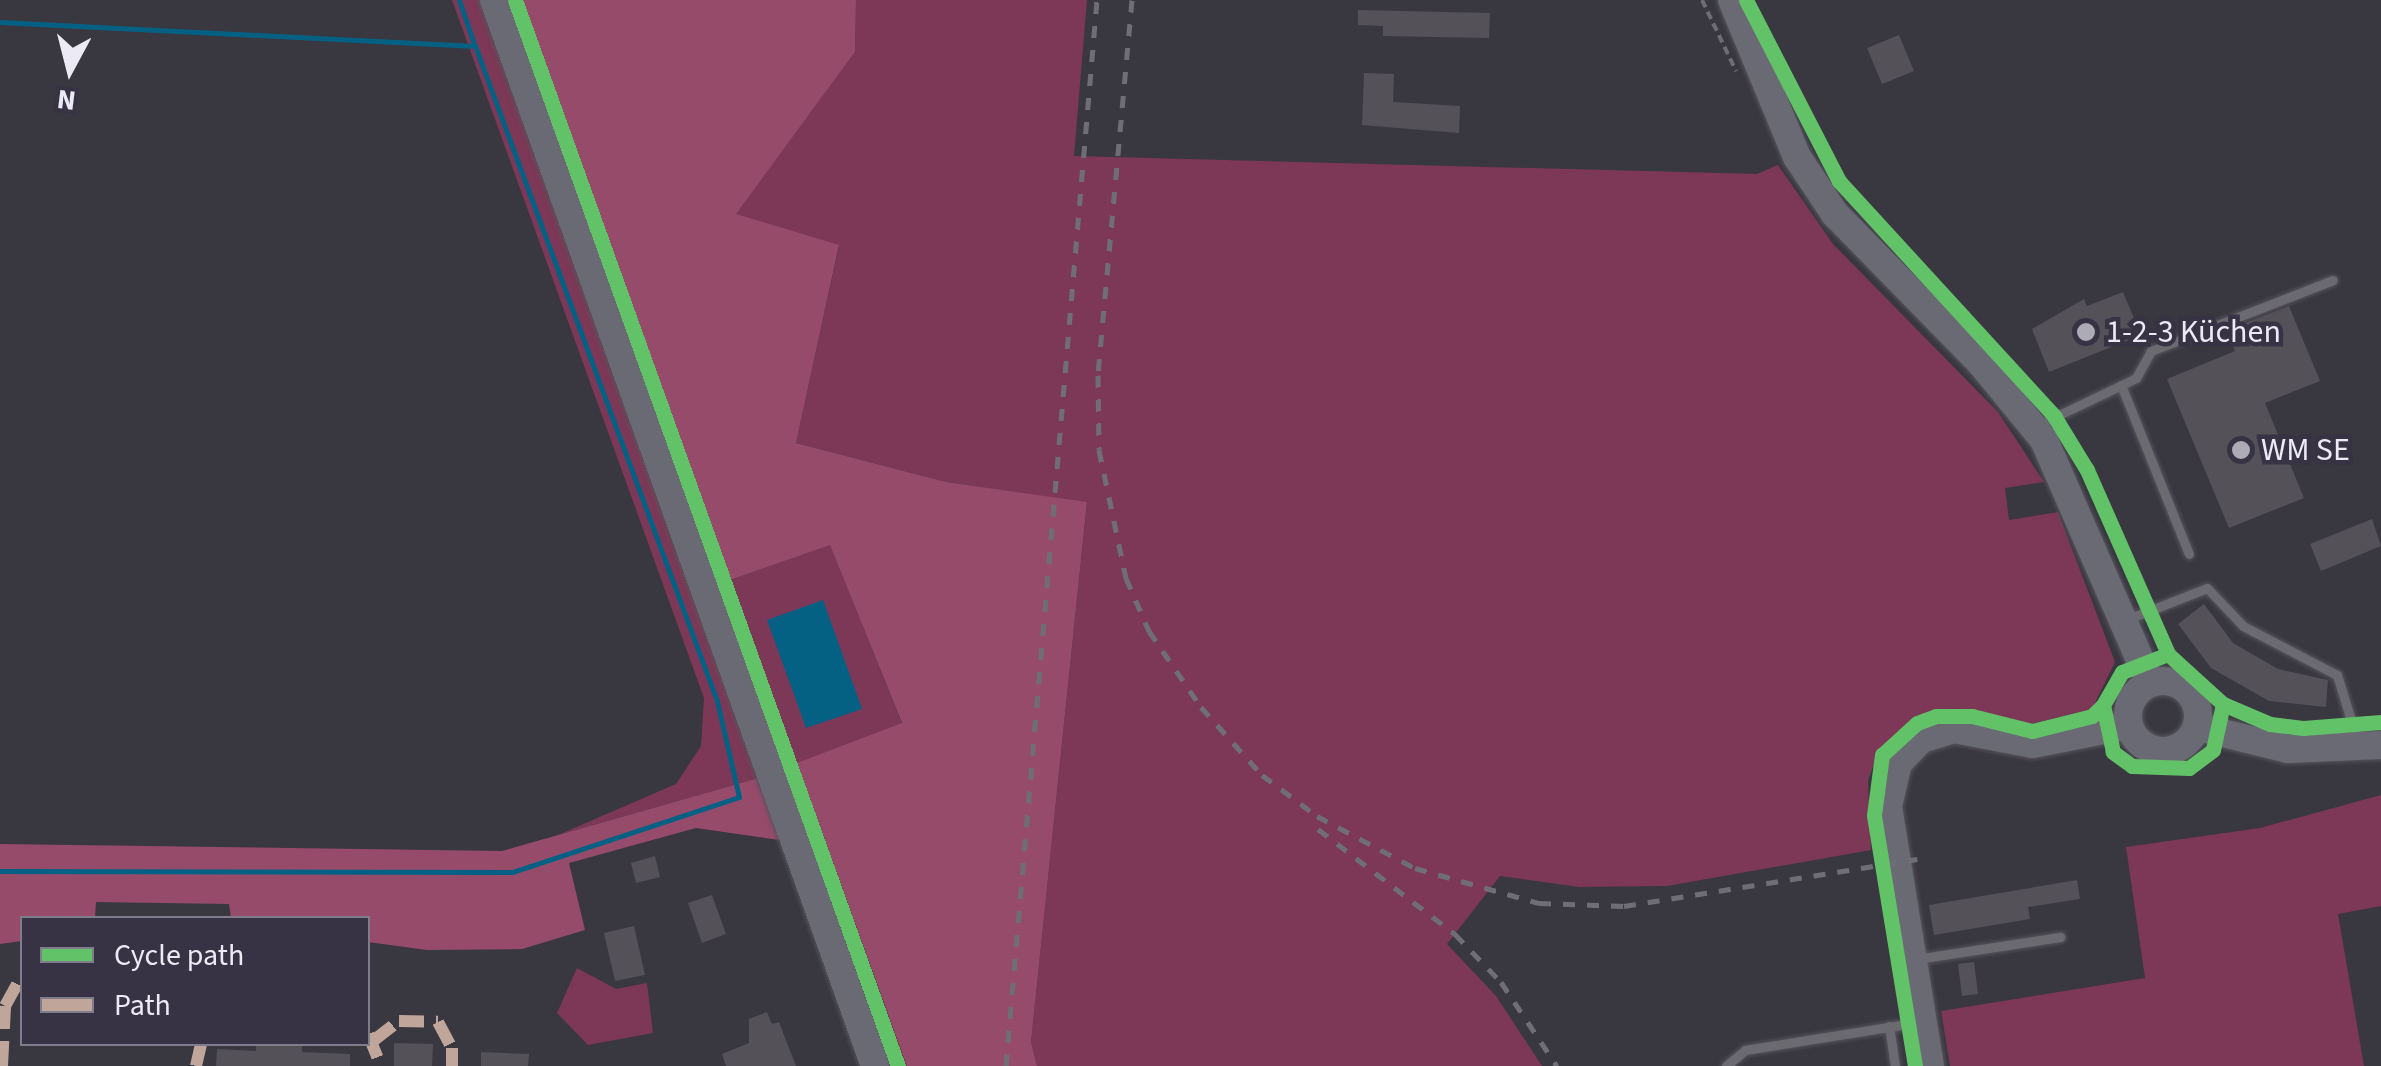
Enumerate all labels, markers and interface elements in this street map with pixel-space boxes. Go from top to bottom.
north arrow [20,20,120,120]
text: N [55,79,78,121]
place label: 1-2-3 Küchen [2106,313,2281,351]
marker: 1-2-3 Küchen [2075,321,2097,343]
place label: WM SE [2261,431,2350,469]
marker: WM SE [2230,439,2252,461]
legend [20,916,370,1046]
text: Cycle path [114,934,244,977]
text: Path [114,984,171,1027]

